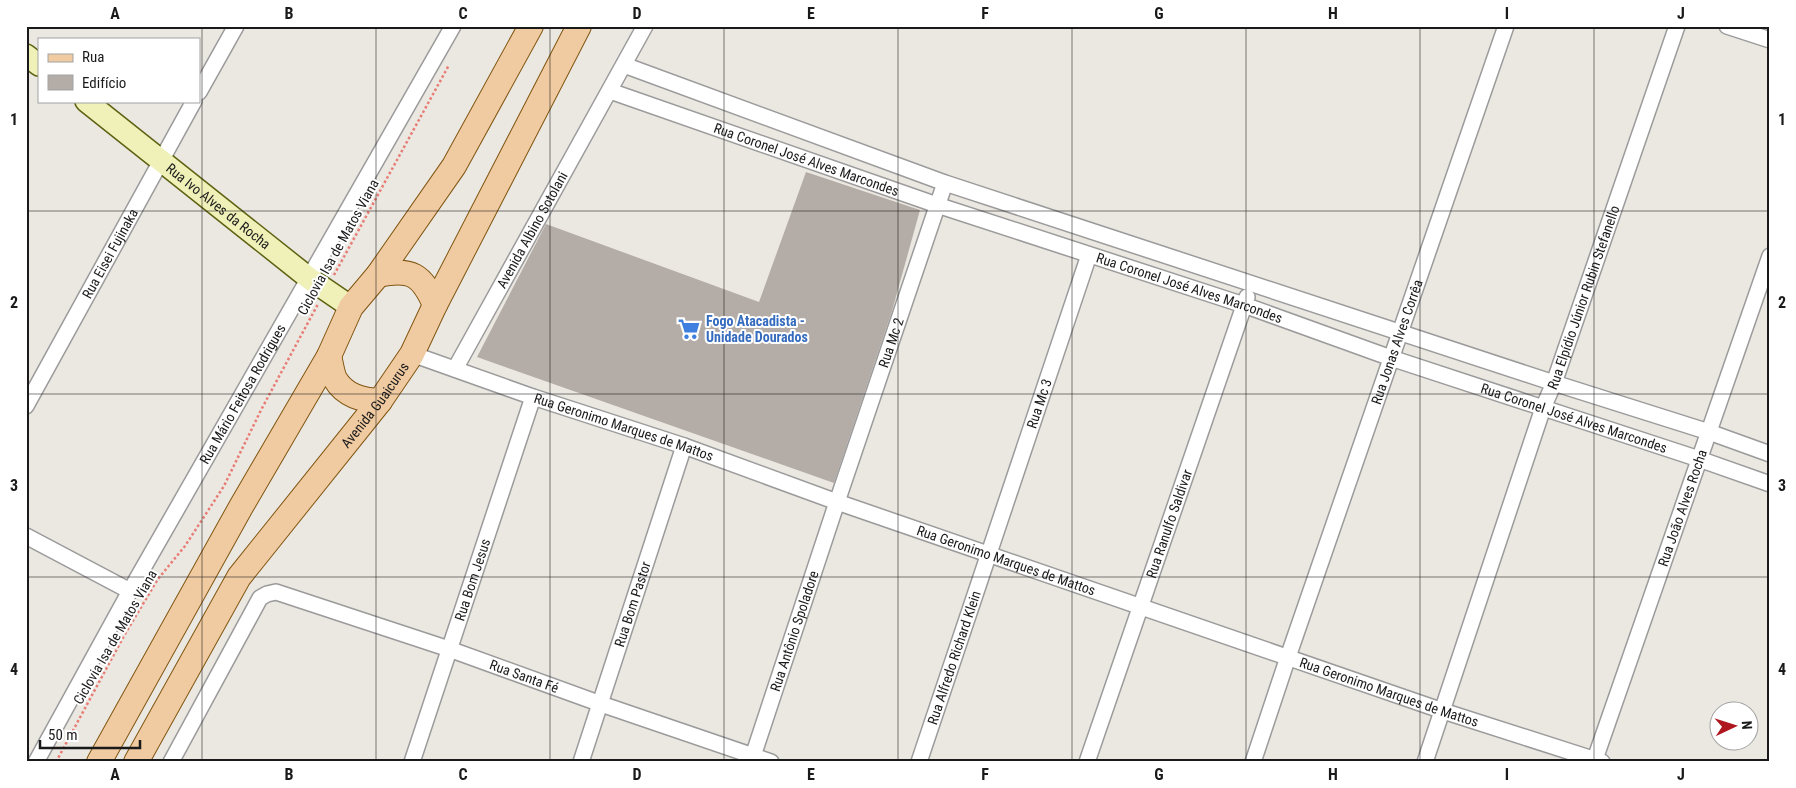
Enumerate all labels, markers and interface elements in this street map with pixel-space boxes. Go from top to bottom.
text: A [110,4,120,23]
text: B [285,4,294,23]
text: C [458,4,468,23]
text: D [632,4,642,23]
text: E [807,4,815,23]
text: F [981,4,989,23]
text: G [1154,4,1164,23]
text: H [1328,4,1338,23]
text: I [1505,4,1509,23]
text: J [1677,4,1685,23]
legend [38,38,200,102]
text: Rua [82,48,104,66]
text: Edifício [82,74,126,92]
text: 1 [10,110,18,129]
text: 1 [1778,110,1786,129]
street label: Rua Coronel José Alves Marcondes [712,120,901,199]
street label: Rua Ivo Alves da Rocha [163,160,274,252]
street label: Avenida Albino Sotolani [493,169,571,291]
street label: Ciclovia Isa de Matos Viana [294,176,382,318]
street label: Rua Elpídio Júnior Rubin Stefanello [1544,203,1623,392]
street label: Rua Eisei Fujinaka [79,206,141,301]
street label: Rua Coronel José Alves Marcondes [1094,249,1285,326]
street label: Rua Jonas Alves Corrêa [1368,277,1426,407]
text: 2 [10,293,18,312]
text: 2 [1778,293,1786,312]
place label: Fogo Atacadista - Unidade Dourados [706,313,808,345]
supermarket icon: Fogo Atacadista - Unidade Dourados [676,316,702,342]
street label: Rua Mc 2 [875,316,907,370]
street label: Rua Mário Feitosa Rodrigues [196,321,289,467]
street label: Avenida Guaicurus [338,359,412,451]
street label: Rua Mc 3 [1023,377,1055,430]
street label: Rua Coronel José Alves Marcondes [1479,380,1669,456]
street label: Rua Geronimo Marques de Mattos [532,390,716,464]
street label: Rua João Alves Rocha [1655,447,1710,569]
street label: Rua Ranulfo Saldivar [1143,467,1195,580]
text: 3 [10,476,18,495]
text: 3 [1778,476,1786,495]
street label: Rua Geronimo Marques de Mattos [915,522,1098,599]
street label: Rua Bom Jesus [451,537,493,623]
street label: Rua Bom Pastor [611,560,654,649]
street label: Ciclovia Isa de Matos Viana [70,567,160,707]
street label: Rua Antônio Spoladore [767,568,822,693]
street label: Rua Alfredo Richard Klein [924,589,984,727]
street label: Rua Geronimo Marques de Mattos [1298,654,1481,730]
street label: Rua Santa Fé [488,656,561,696]
text: 4 [10,660,18,679]
text: 4 [1778,660,1786,679]
north arrow [1708,700,1758,750]
scale bar [40,718,140,750]
text: N [1739,720,1755,730]
text: 50 m [48,726,78,744]
text: A [110,765,120,784]
text: B [285,765,294,784]
text: C [458,765,468,784]
text: D [632,765,642,784]
text: E [807,765,815,784]
text: F [981,765,989,784]
text: G [1154,765,1164,784]
text: H [1328,765,1338,784]
text: I [1505,765,1509,784]
text: J [1677,765,1685,784]

